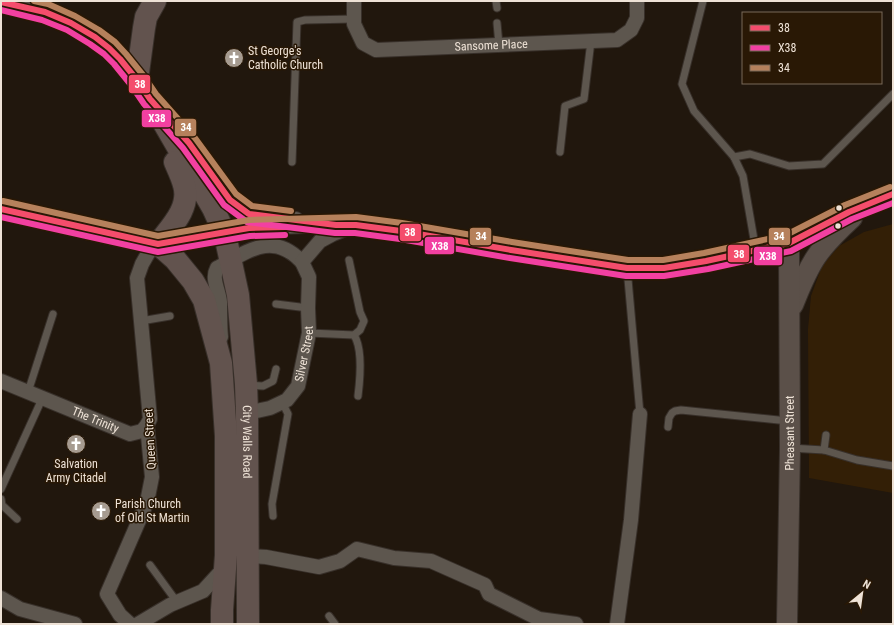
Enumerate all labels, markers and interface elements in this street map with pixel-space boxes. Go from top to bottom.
legend [742,12,882,84]
text: 38 [778,21,790,35]
street label: Sansome Place [454,37,528,54]
text: X38 [778,41,797,55]
place label: St George's Catholic Church [248,44,323,72]
church icon: St George's Catholic Church [223,47,245,69]
text: 34 [778,61,790,75]
line badge: 38 [128,74,151,94]
text: 38 [134,78,146,91]
line badge: X38 [141,109,172,128]
text: X38 [148,112,166,125]
line badge: 34 [174,118,197,137]
text: 34 [180,121,192,134]
unlabelled marker [834,203,844,213]
unlabelled marker [833,221,843,231]
line badge: 38 [399,223,422,242]
text: 38 [404,226,416,239]
line badge: 34 [469,227,492,246]
line badge: 34 [768,227,791,246]
text: 34 [475,230,487,243]
text: 34 [773,230,785,243]
line badge: X38 [424,236,455,255]
text: X38 [431,240,449,253]
line badge: 38 [727,244,750,263]
line badge: X38 [753,246,783,266]
text: 38 [733,248,745,261]
text: X38 [759,250,777,263]
street label: Silver Street [292,325,316,383]
street label: Pheasant Street [783,395,797,471]
street label: The Trinity [70,404,121,436]
street label: City Walls Road [240,405,254,479]
street label: Queen Street [141,408,159,470]
church icon: Salvation Army Citadel [65,433,87,455]
place label: Salvation Army Citadel [46,457,106,485]
place label: Parish Church of Old St Martin [115,497,190,525]
church icon: Parish Church of Old St Martin [90,500,112,522]
north arrow [842,573,882,613]
text: N [861,577,873,592]

